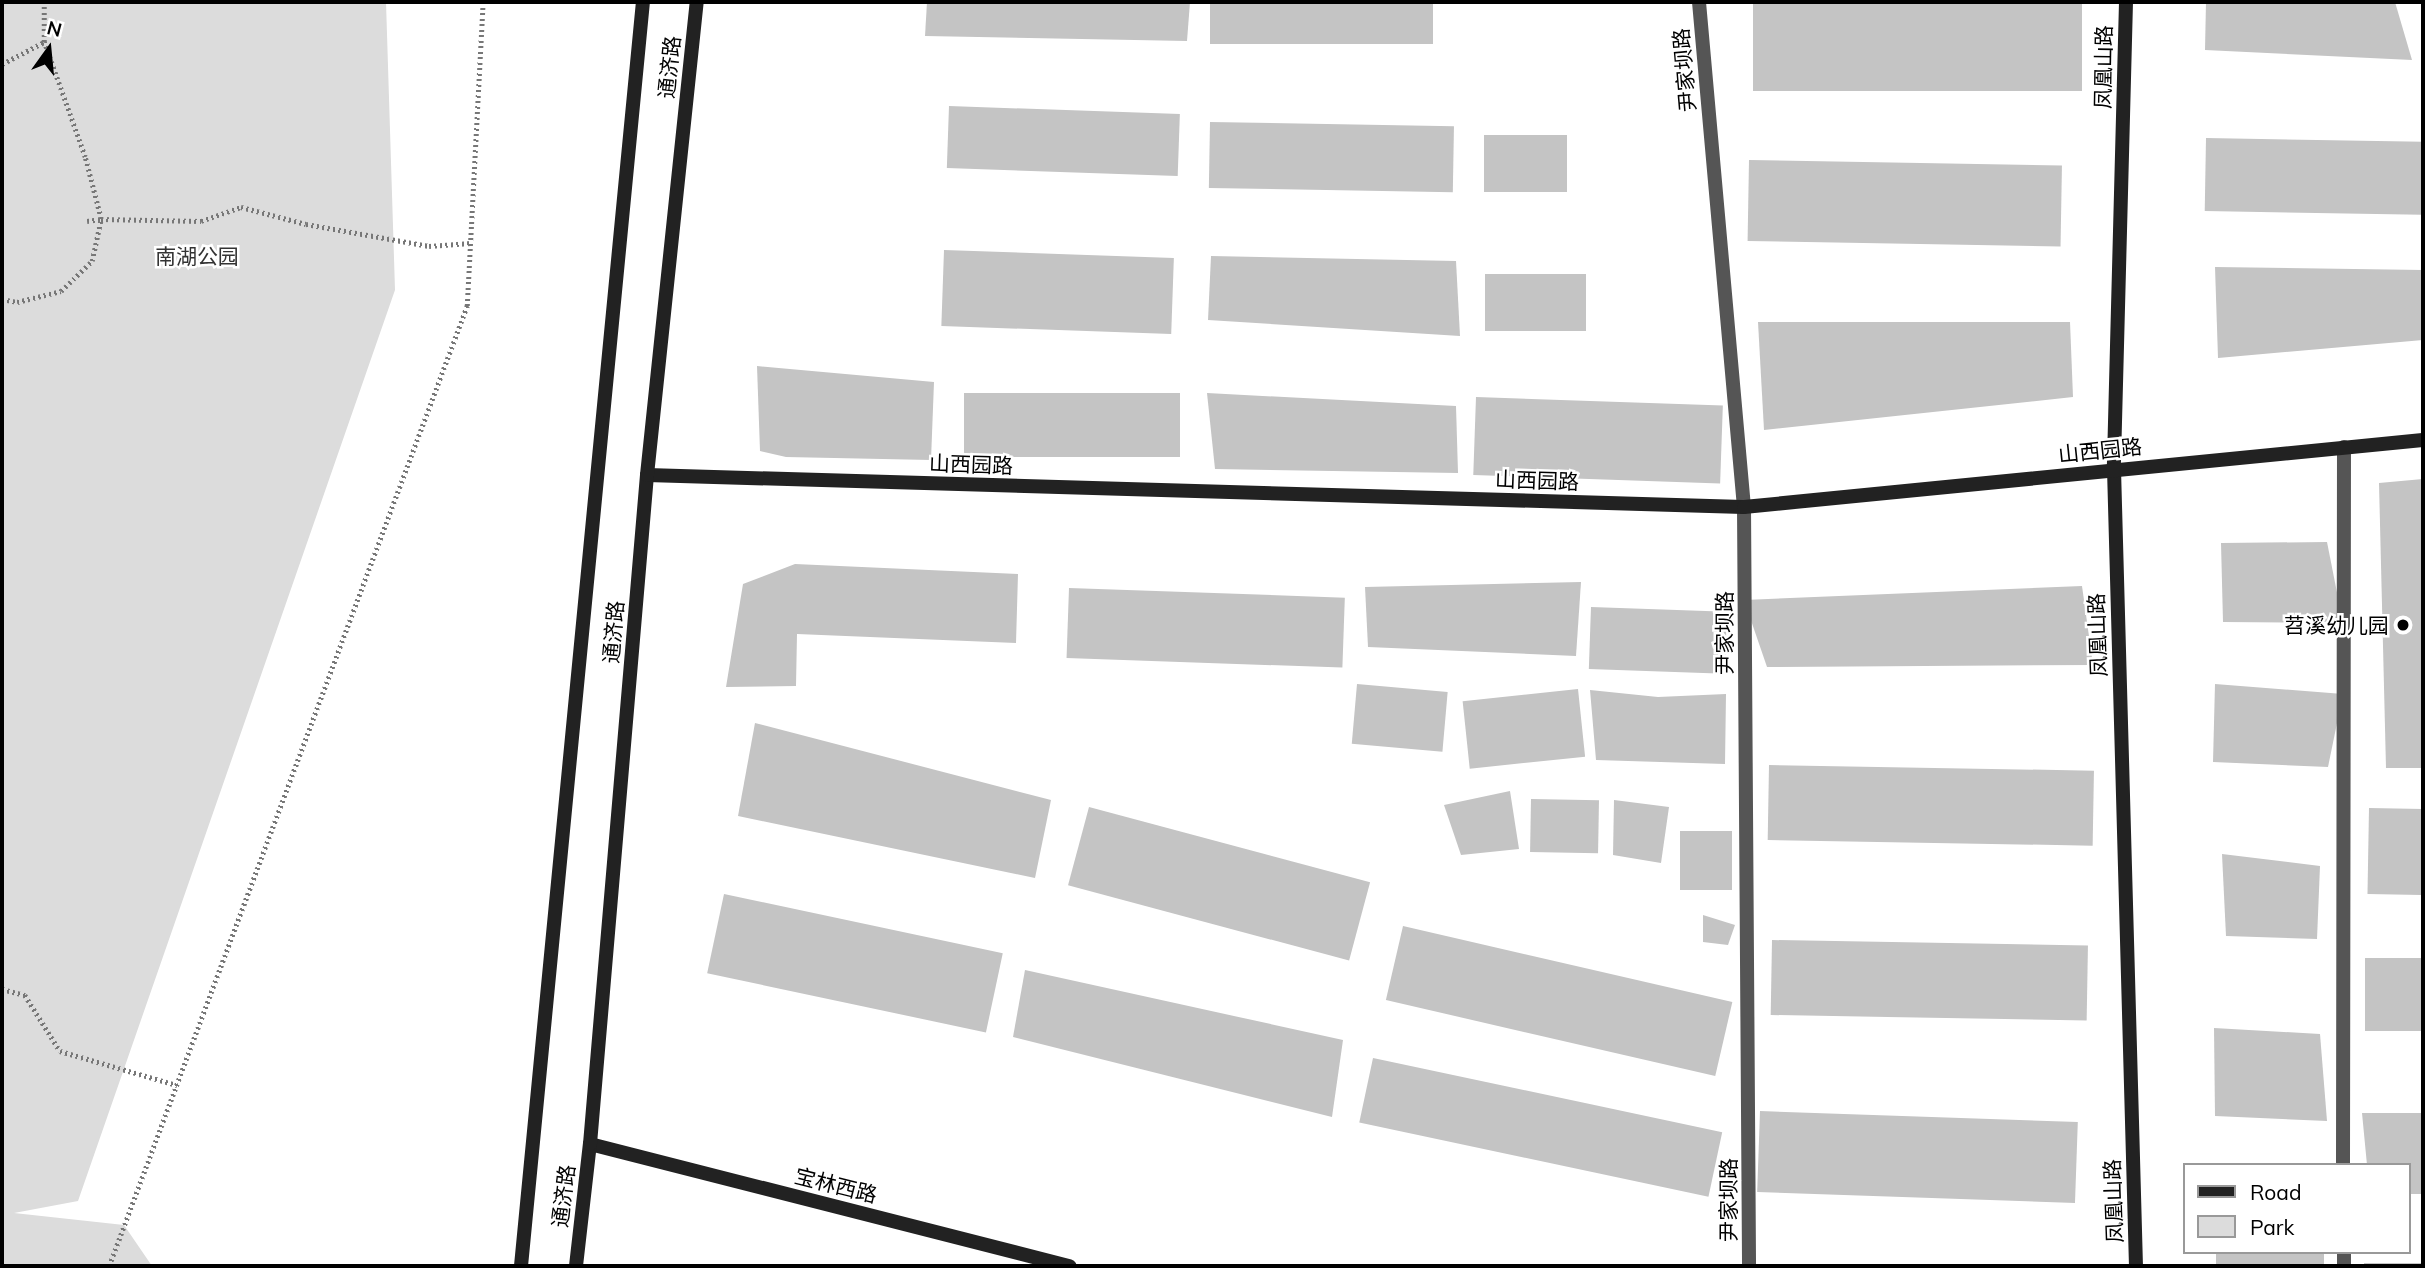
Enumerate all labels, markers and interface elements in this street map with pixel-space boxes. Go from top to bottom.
north arrow [14,14,84,84]
text: N [44,15,64,42]
street label: 凤凰山路 [2090,25,2116,109]
street label: 尹家坝路 [1668,27,1700,113]
street label: 通济路 [653,34,685,100]
park label: 南湖公园 [155,243,239,269]
street label: 山西园路 [2057,433,2143,467]
street label: 山西园路 [929,450,1013,478]
street label: 山西园路 [1495,466,1579,494]
street label: 尹家坝路 [1711,591,1737,675]
street label: 凤凰山路 [2083,593,2111,677]
street label: 通济路 [598,600,628,664]
place label: 苕溪幼儿园 [2284,612,2389,638]
marker: 苕溪幼儿园 [2395,617,2411,633]
street label: 尹家坝路 [1715,1158,1741,1242]
street label: 凤凰山路 [2099,1159,2127,1243]
street label: 通济路 [547,1163,579,1229]
street label: 宝林西路 [792,1163,880,1207]
legend [2184,1163,2411,1254]
text: Road [2250,1179,2301,1205]
text: Park [2250,1214,2294,1240]

